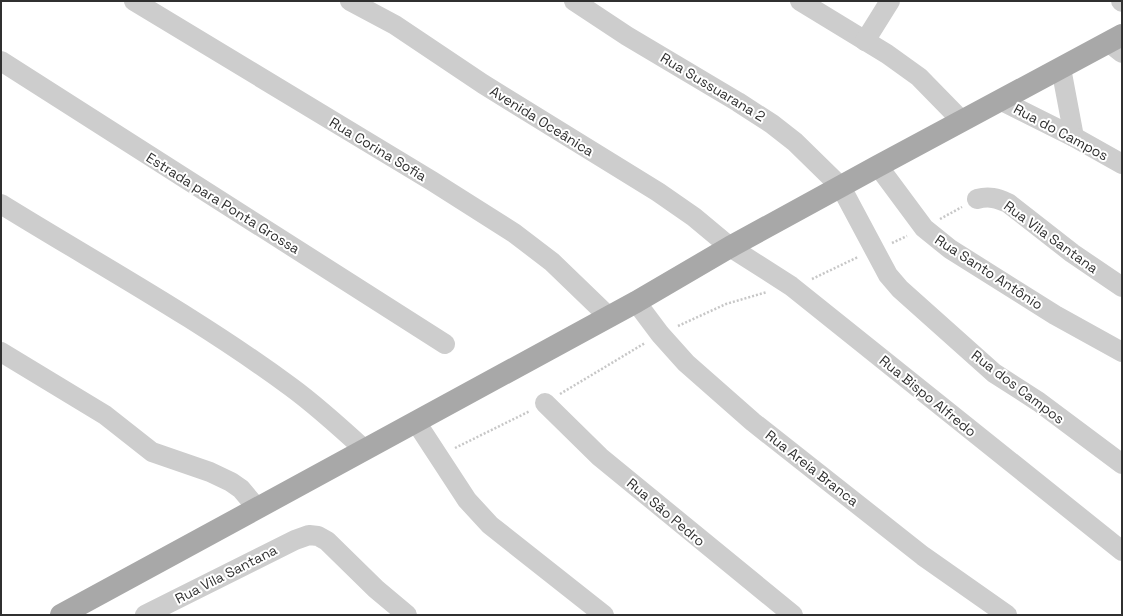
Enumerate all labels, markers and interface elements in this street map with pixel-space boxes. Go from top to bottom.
street label: Rua Sussuarana 2 [657,49,769,125]
street label: Avenida Oceânica [487,82,597,160]
street label: Rua do Campos [1011,100,1111,164]
street label: Rua Corina Sofia [326,113,430,185]
street label: Estrada para Ponta Grossa [143,148,303,258]
street label: Rua Vila Santana [1000,197,1102,277]
street label: Rua Santo Antônio [932,230,1046,314]
street label: Rua dos Campos [968,346,1068,428]
street label: Rua Bispo Alfredo [876,351,980,441]
street label: Rua Areia Branca [762,426,862,510]
street label: Rua São Pedro [623,474,709,550]
street label: Rua Vila Santana [172,541,280,607]

